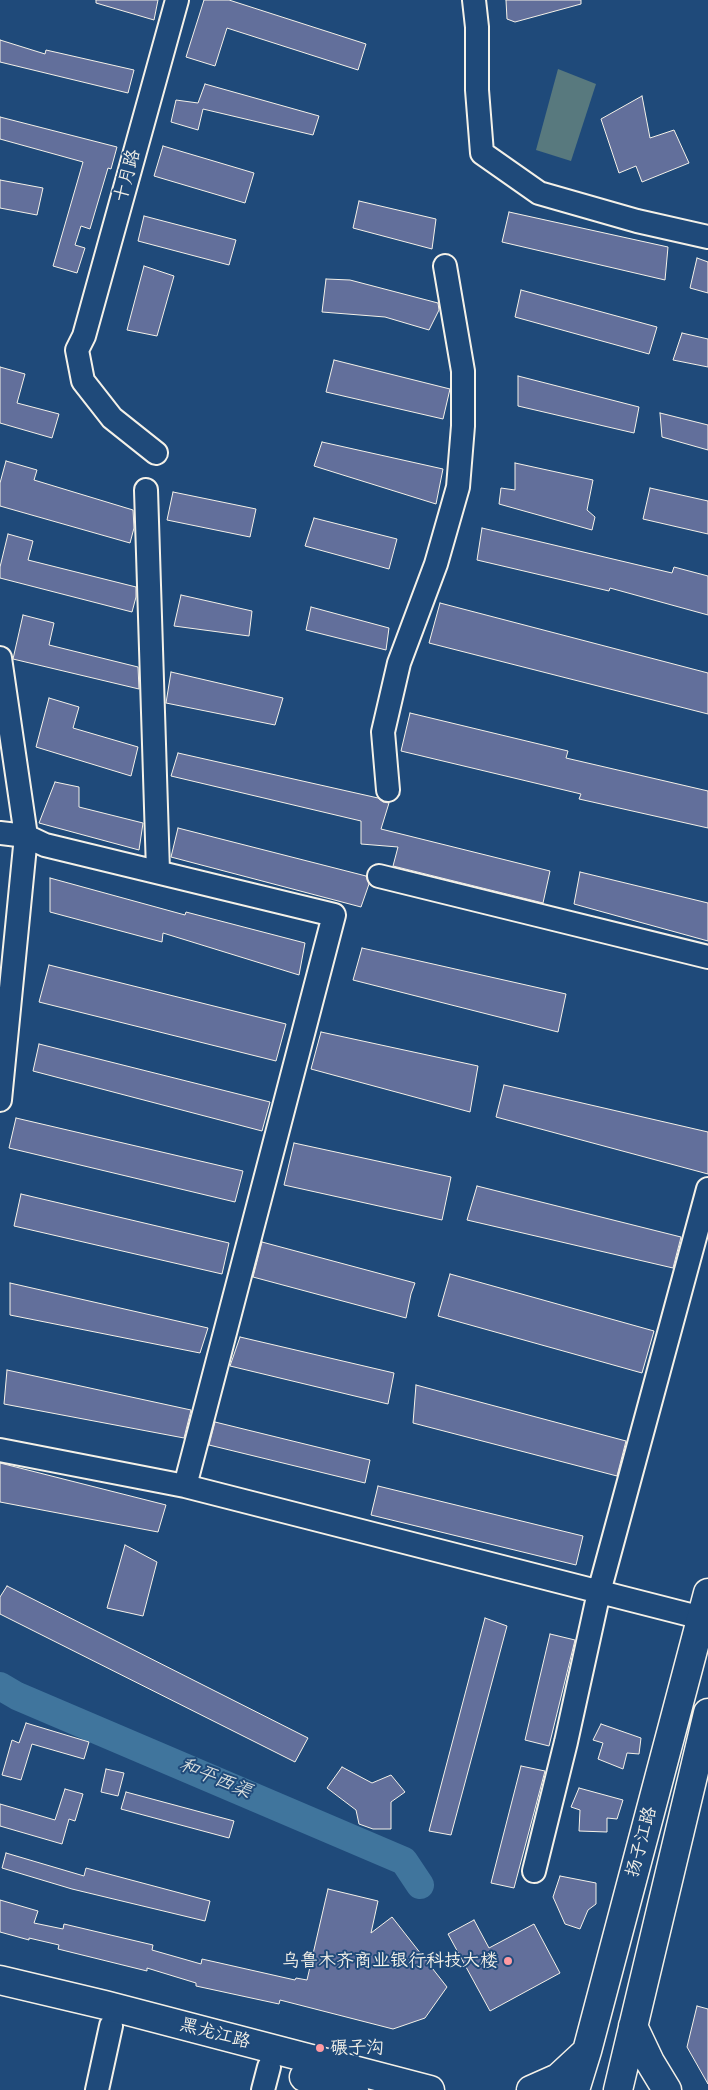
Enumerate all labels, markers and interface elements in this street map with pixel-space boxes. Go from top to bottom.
street label: 十月路 [111,147,145,205]
water label: 和平西渠 [176,1754,254,1804]
street label: 扬子江路 [622,1804,662,1880]
place label: 乌鲁木齐商业银行科技大楼 [282,1950,498,1972]
marker: 乌鲁木齐商业银行科技大楼 [502,1955,514,1967]
street label: 黑龙江路 [177,2014,253,2054]
place label: 碾子沟 [330,2037,384,2059]
marker: 碾子沟 [314,2042,326,2054]

